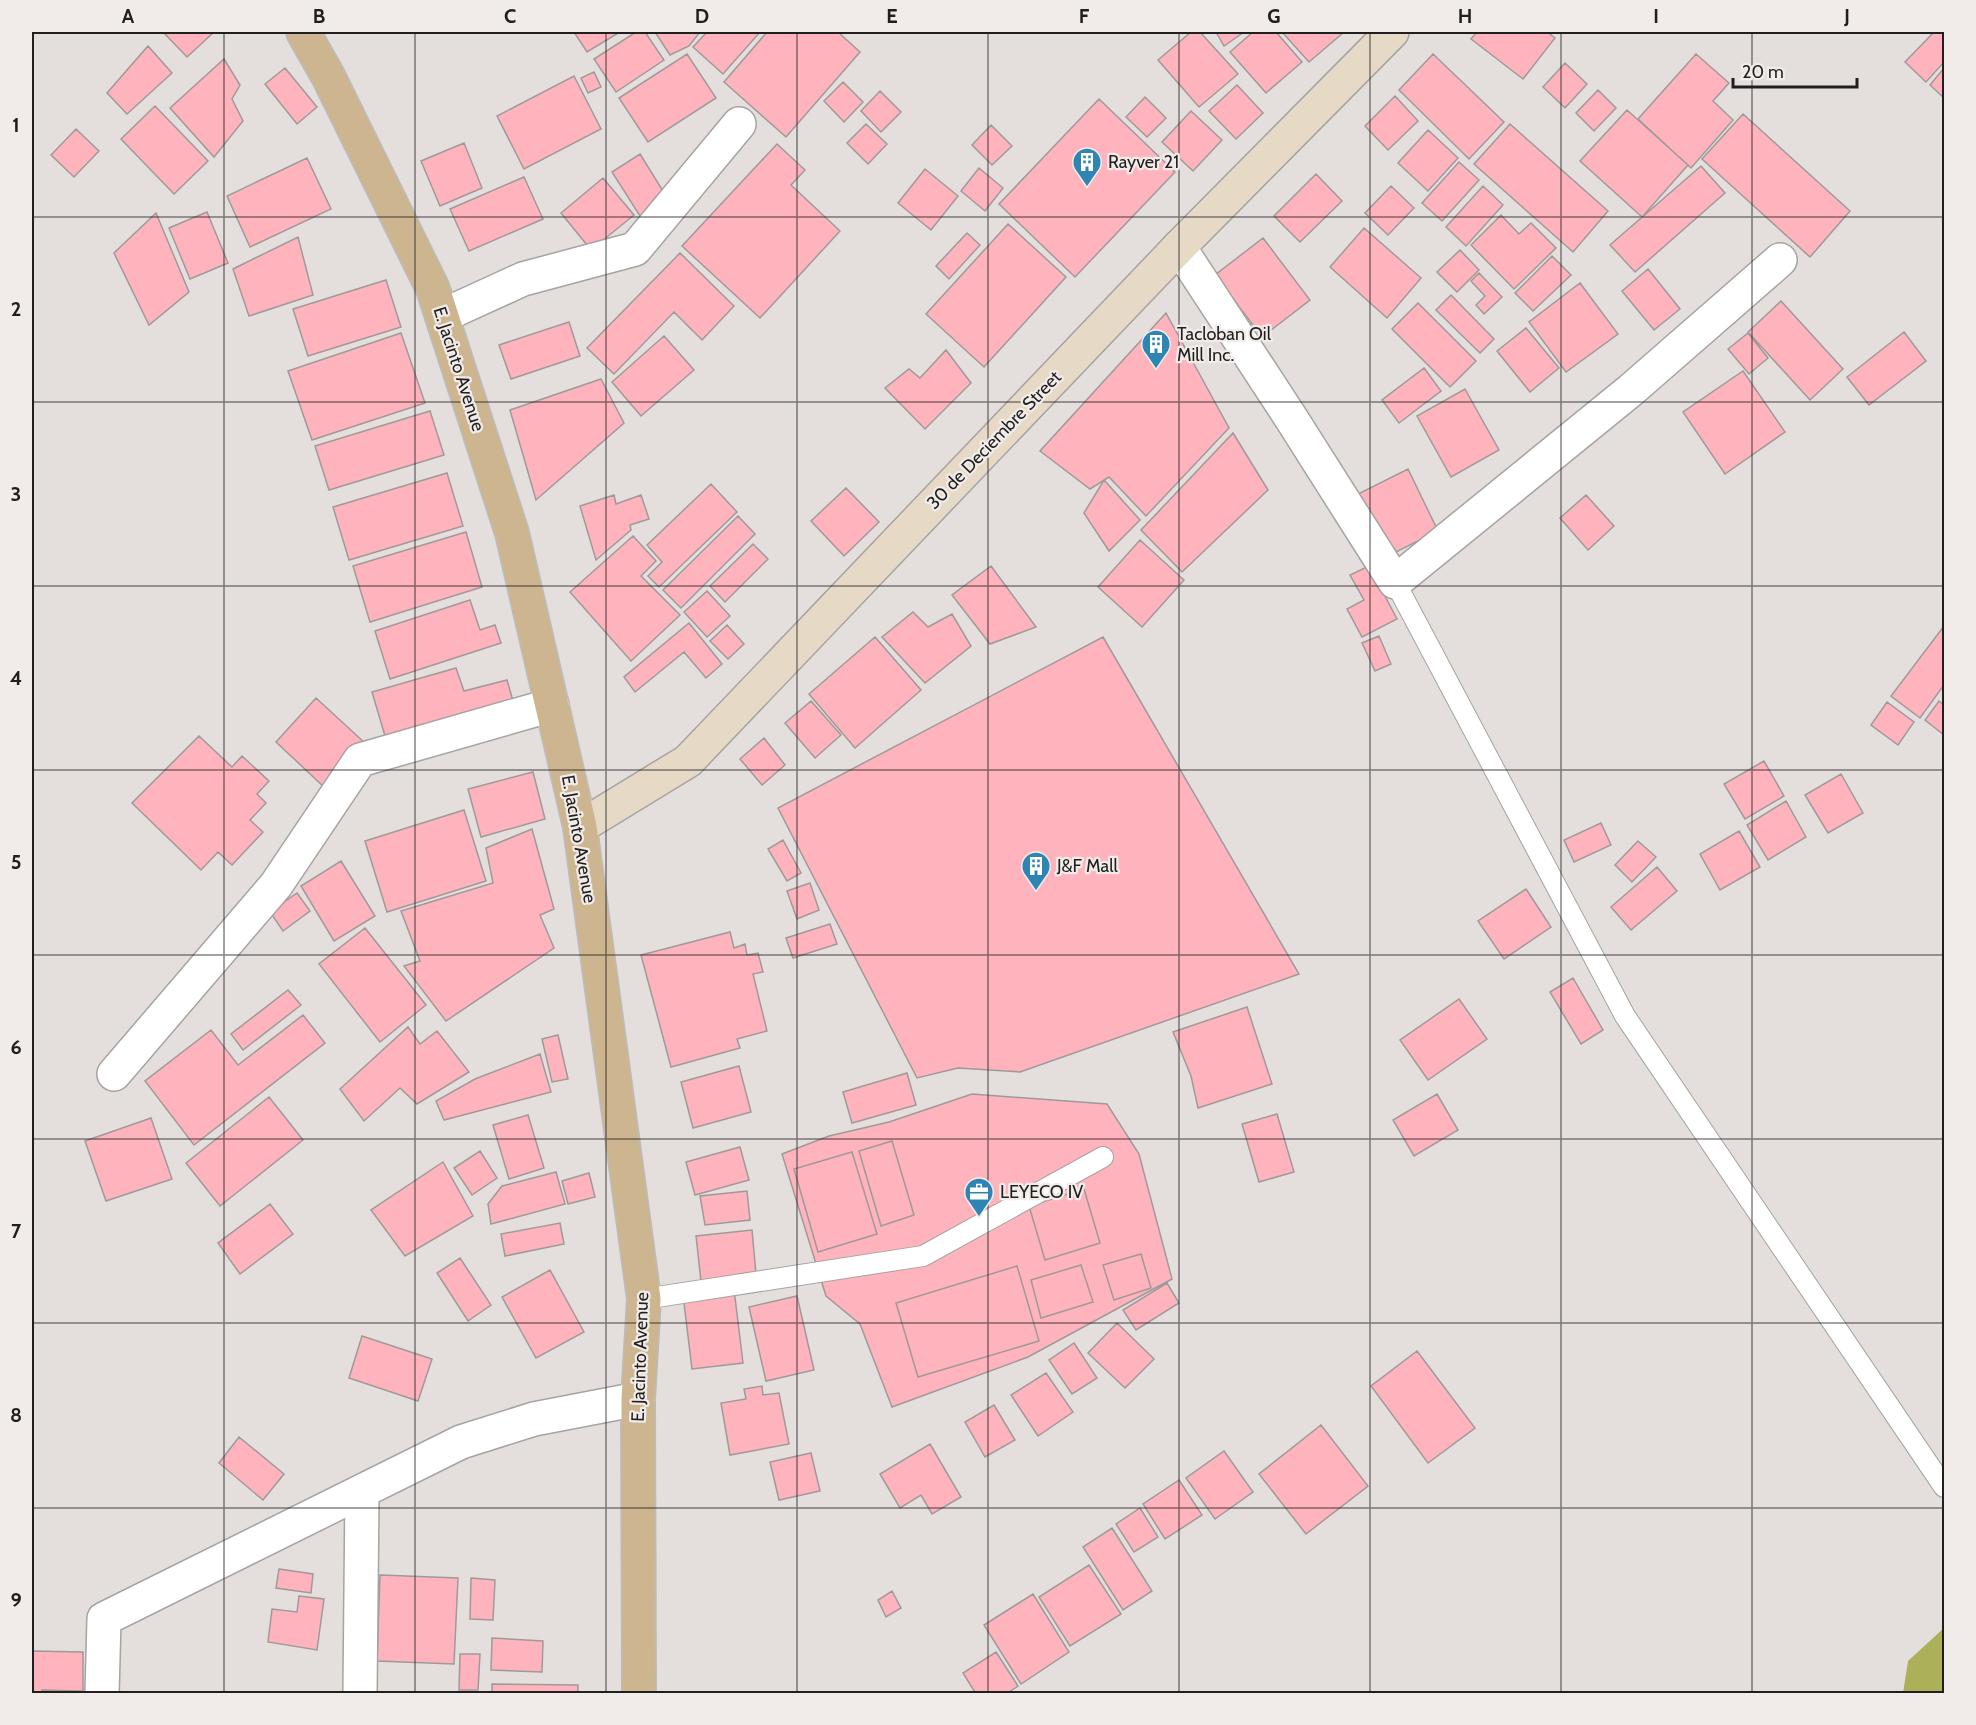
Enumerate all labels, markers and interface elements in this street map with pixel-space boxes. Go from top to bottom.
text: A [122,4,135,28]
text: B [313,4,325,28]
text: C [504,4,516,28]
text: D [695,4,709,28]
text: E [886,4,898,28]
text: F [1079,4,1090,28]
text: G [1267,4,1281,28]
text: H [1458,4,1472,28]
text: I [1653,4,1659,28]
text: J [1843,4,1850,28]
scale bar [1733,51,1858,89]
text: 20 m [1742,61,1784,83]
text: 1 [12,113,20,137]
building icon: Rayver 21 [1071,146,1103,188]
place label: Rayver 21 [1108,151,1179,173]
text: 2 [11,297,21,321]
street label: E. Jacinto Avenue [428,304,490,434]
place label: Tacloban Oil Mill Inc. [1177,323,1272,366]
building icon: Tacloban Oil Mill Inc. [1140,328,1172,370]
street label: 30 de Deciembre Street [922,366,1066,514]
text: 3 [11,482,21,506]
text: 4 [10,666,22,690]
street label: E. Jacinto Avenue [557,773,601,905]
text: 5 [11,850,21,874]
building icon: J&F Mall [1020,850,1052,892]
place label: J&F Mall [1056,855,1118,877]
text: 6 [10,1035,22,1059]
office icon: LEYECO IV [963,1176,995,1218]
place label: LEYECO IV [1000,1181,1083,1203]
text: 7 [11,1219,22,1243]
street label: E. Jacinto Avenue [627,1292,653,1422]
text: 8 [10,1403,22,1427]
text: 9 [10,1588,22,1612]

